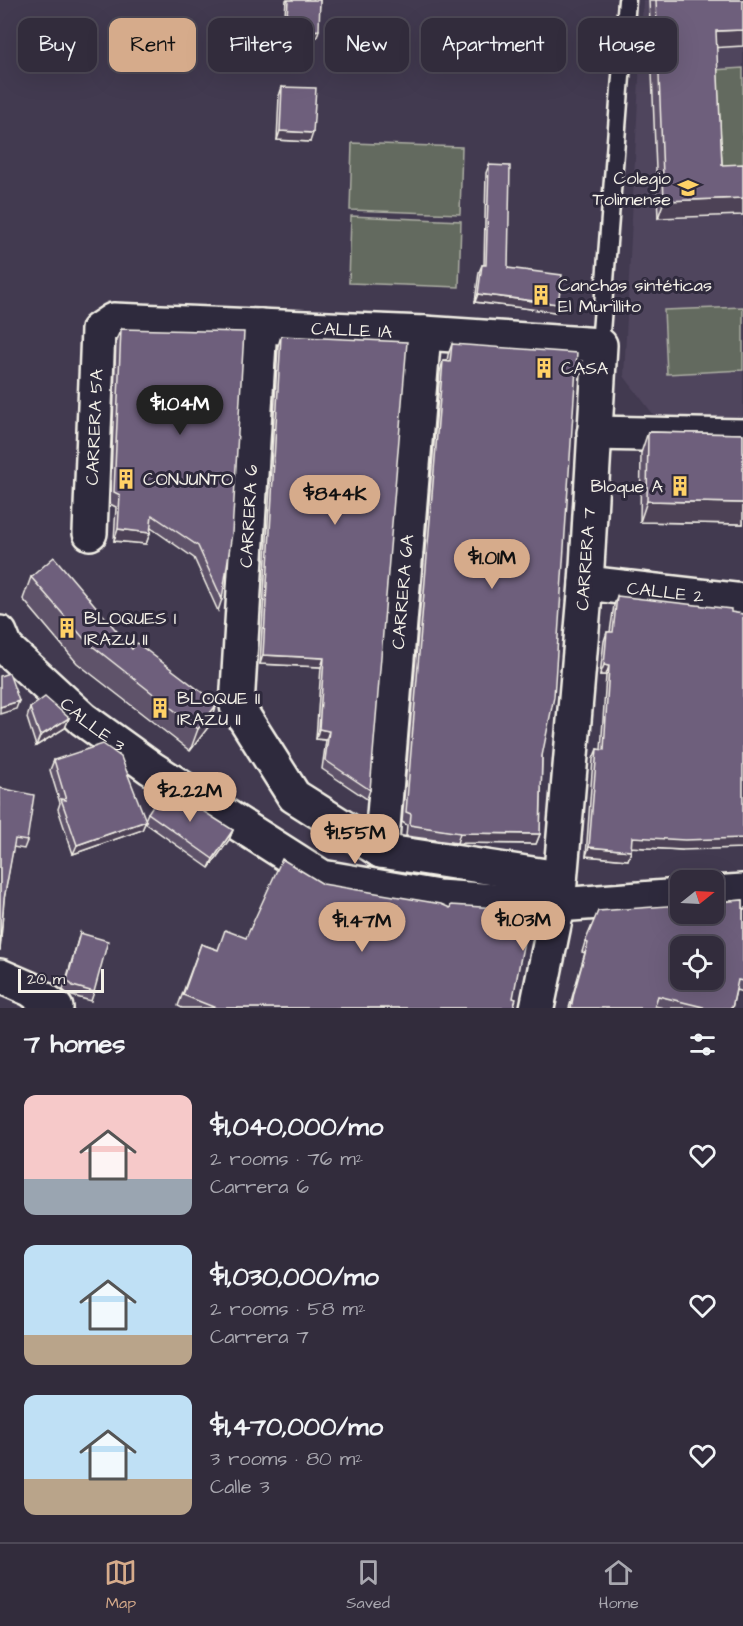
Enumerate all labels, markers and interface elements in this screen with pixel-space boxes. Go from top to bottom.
chip: Buy [18,18,97,72]
chip: Rent [109,18,196,72]
chip: Filters [208,18,313,72]
chip: New [325,18,409,72]
chip: Apartment [421,18,566,72]
chip: House [578,18,677,72]
place label: Colegio Tolimense [593,166,671,212]
school or university icon: Colegio Tolimense [676,176,700,200]
place label: Canchas sintéticas El Murillito [558,273,712,319]
building icon: Canchas sintéticas El Murillito [529,283,553,307]
street label: CALLE 1A [311,316,393,344]
building icon: CASA [532,356,556,380]
place label: CASA [561,356,609,381]
street label: CARRERA 5A [79,368,109,486]
pin: $1.04M [131,385,229,436]
text: $1.04M [150,390,210,418]
street label: CARRERA 6 [234,464,264,568]
building icon: CONJUNTO [114,467,138,491]
place label: CONJUNTO [143,467,233,492]
place label: Bloque A [590,474,663,499]
building icon: Bloque A [668,474,692,498]
pin: $844K [293,475,377,526]
text: $844K [303,480,367,508]
street label: CARRERA 7 [570,507,602,611]
street label: CARRERA 6A [385,533,420,650]
pin: $1.01M [443,539,541,590]
text: $1.01M [468,544,516,572]
street label: CALLE 2 [626,575,706,609]
place label: BLOQUES I IRAZU II [84,606,176,652]
building icon: BLOQUES I IRAZU II [55,616,79,640]
place label: BLOQUE II IRAZU II [177,686,261,732]
street label: CALLE 3 [55,691,130,758]
building icon: BLOQUE II IRAZU II [148,696,172,720]
pin: $2.22M [141,772,239,823]
text: $2.22M [158,777,222,805]
pin: $1.55M [306,814,404,865]
text: $1.55M [324,819,386,847]
north arrow [670,870,724,924]
map controls [670,870,724,990]
pin: $1.03M [474,901,572,952]
pin: $1.47M [313,902,411,953]
text: $1.03M [495,906,551,934]
text: $1.47M [333,907,391,935]
button: locate [670,936,724,990]
scale bar [18,966,104,994]
text: 20 m [27,968,65,990]
text: 7 homes [24,1026,125,1062]
icon: filters [686,1028,719,1061]
text: $1,040,000/mo [210,1109,383,1145]
icon: home [72,1119,144,1191]
icon: heart [686,1139,719,1172]
text: 2 rooms · 76 m² [210,1145,363,1173]
text: Carrera 6 [210,1173,309,1201]
text: $1,030,000/mo [210,1259,379,1295]
icon: home [72,1269,144,1341]
icon: heart [686,1289,719,1322]
text: 2 rooms · 58 m² [210,1295,366,1323]
text: Carrera 7 [210,1323,309,1351]
text: $1,470,000/mo [210,1409,383,1445]
icon: home [72,1419,144,1491]
icon: heart [686,1439,719,1472]
text: 3 rooms · 80 m² [210,1445,363,1473]
text: Calle 3 [210,1473,270,1501]
tab: Map [104,1556,137,1614]
tab: Saved [346,1556,390,1614]
tab: Home [599,1556,639,1614]

